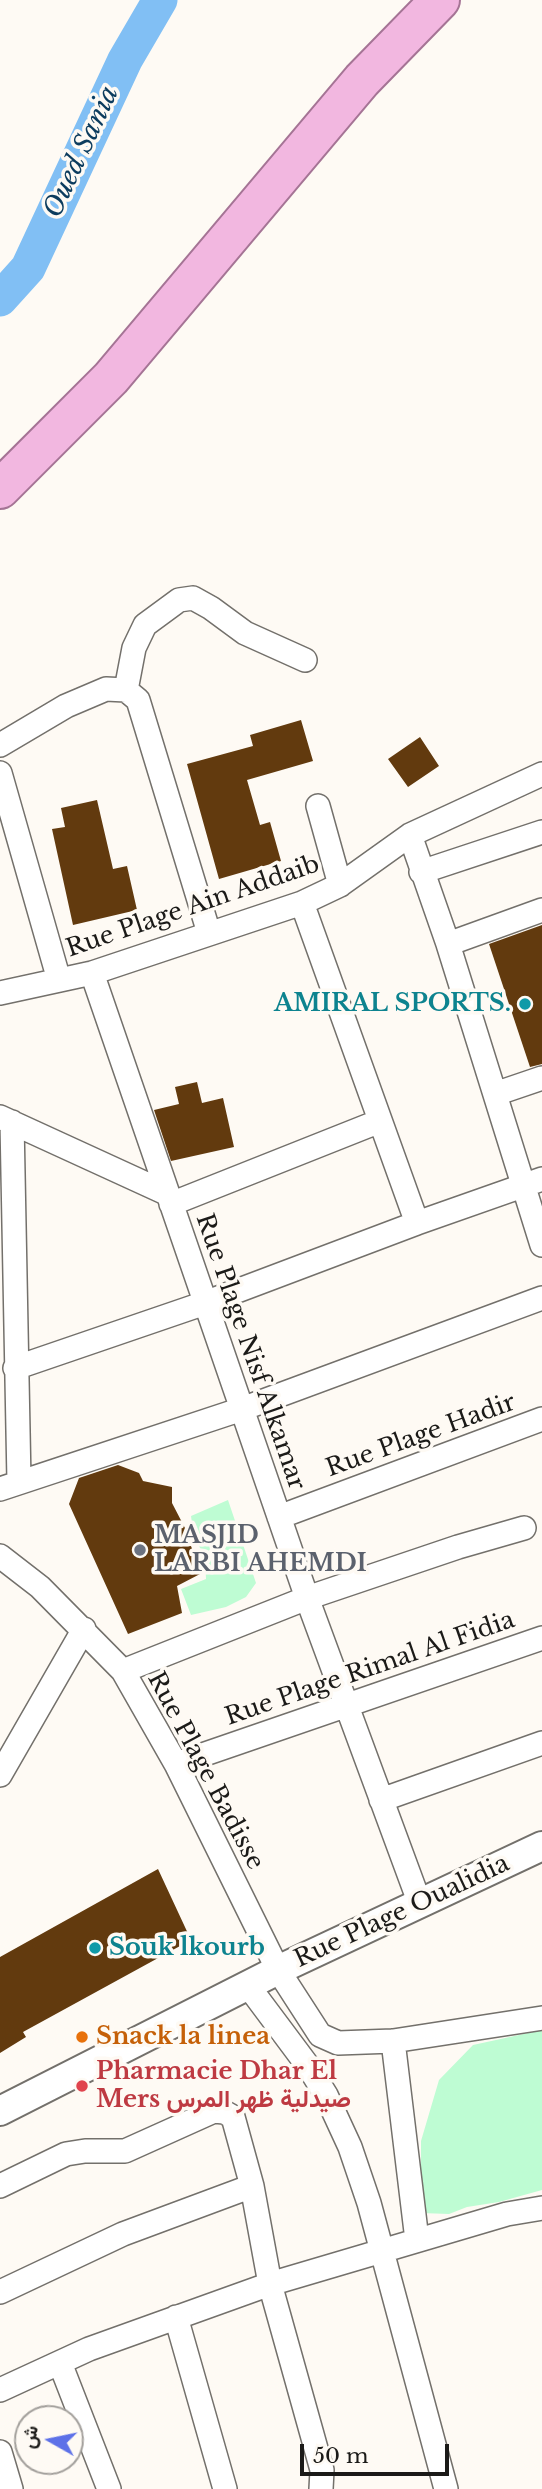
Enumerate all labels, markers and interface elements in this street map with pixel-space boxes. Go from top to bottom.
water label: Oued Sania [38,81,126,223]
street label: Rue Plage Ain Addaib [63,850,323,964]
place label: AMIRAL SPORTS. [274,990,511,1018]
marker: AMIRAL SPORTS. [517,996,533,1012]
street label: Rue Plage Nisf Alkamar [189,1210,311,1494]
street label: Rue Plage Hadir [322,1388,520,1484]
place label: MASJID LARBI AHEMDI [154,1522,367,1578]
marker: MASJID LARBI AHEMDI [132,1542,148,1558]
street label: Rue Plage Rimal Al Fidia [222,1606,518,1732]
street label: Rue Plage Badisse [141,1667,269,1875]
street label: Rue Plage Oualidia [290,1850,514,1974]
place label: Souk lkourb [109,1934,265,1962]
marker: Souk lkourb [87,1940,103,1956]
place label: Snack la linea [96,2023,270,2051]
marker: Snack la linea [74,2029,90,2045]
place label: Pharmacie Dhar El Mers صيدلية ظهر المرس [96,2058,351,2114]
marker: Pharmacie Dhar El Mers صيدلية ظهر المرس [74,2078,90,2094]
north arrow [14,2405,84,2475]
text: ش [17,2424,43,2450]
scale bar [304,2430,453,2474]
text: 50 m [313,2443,368,2469]

